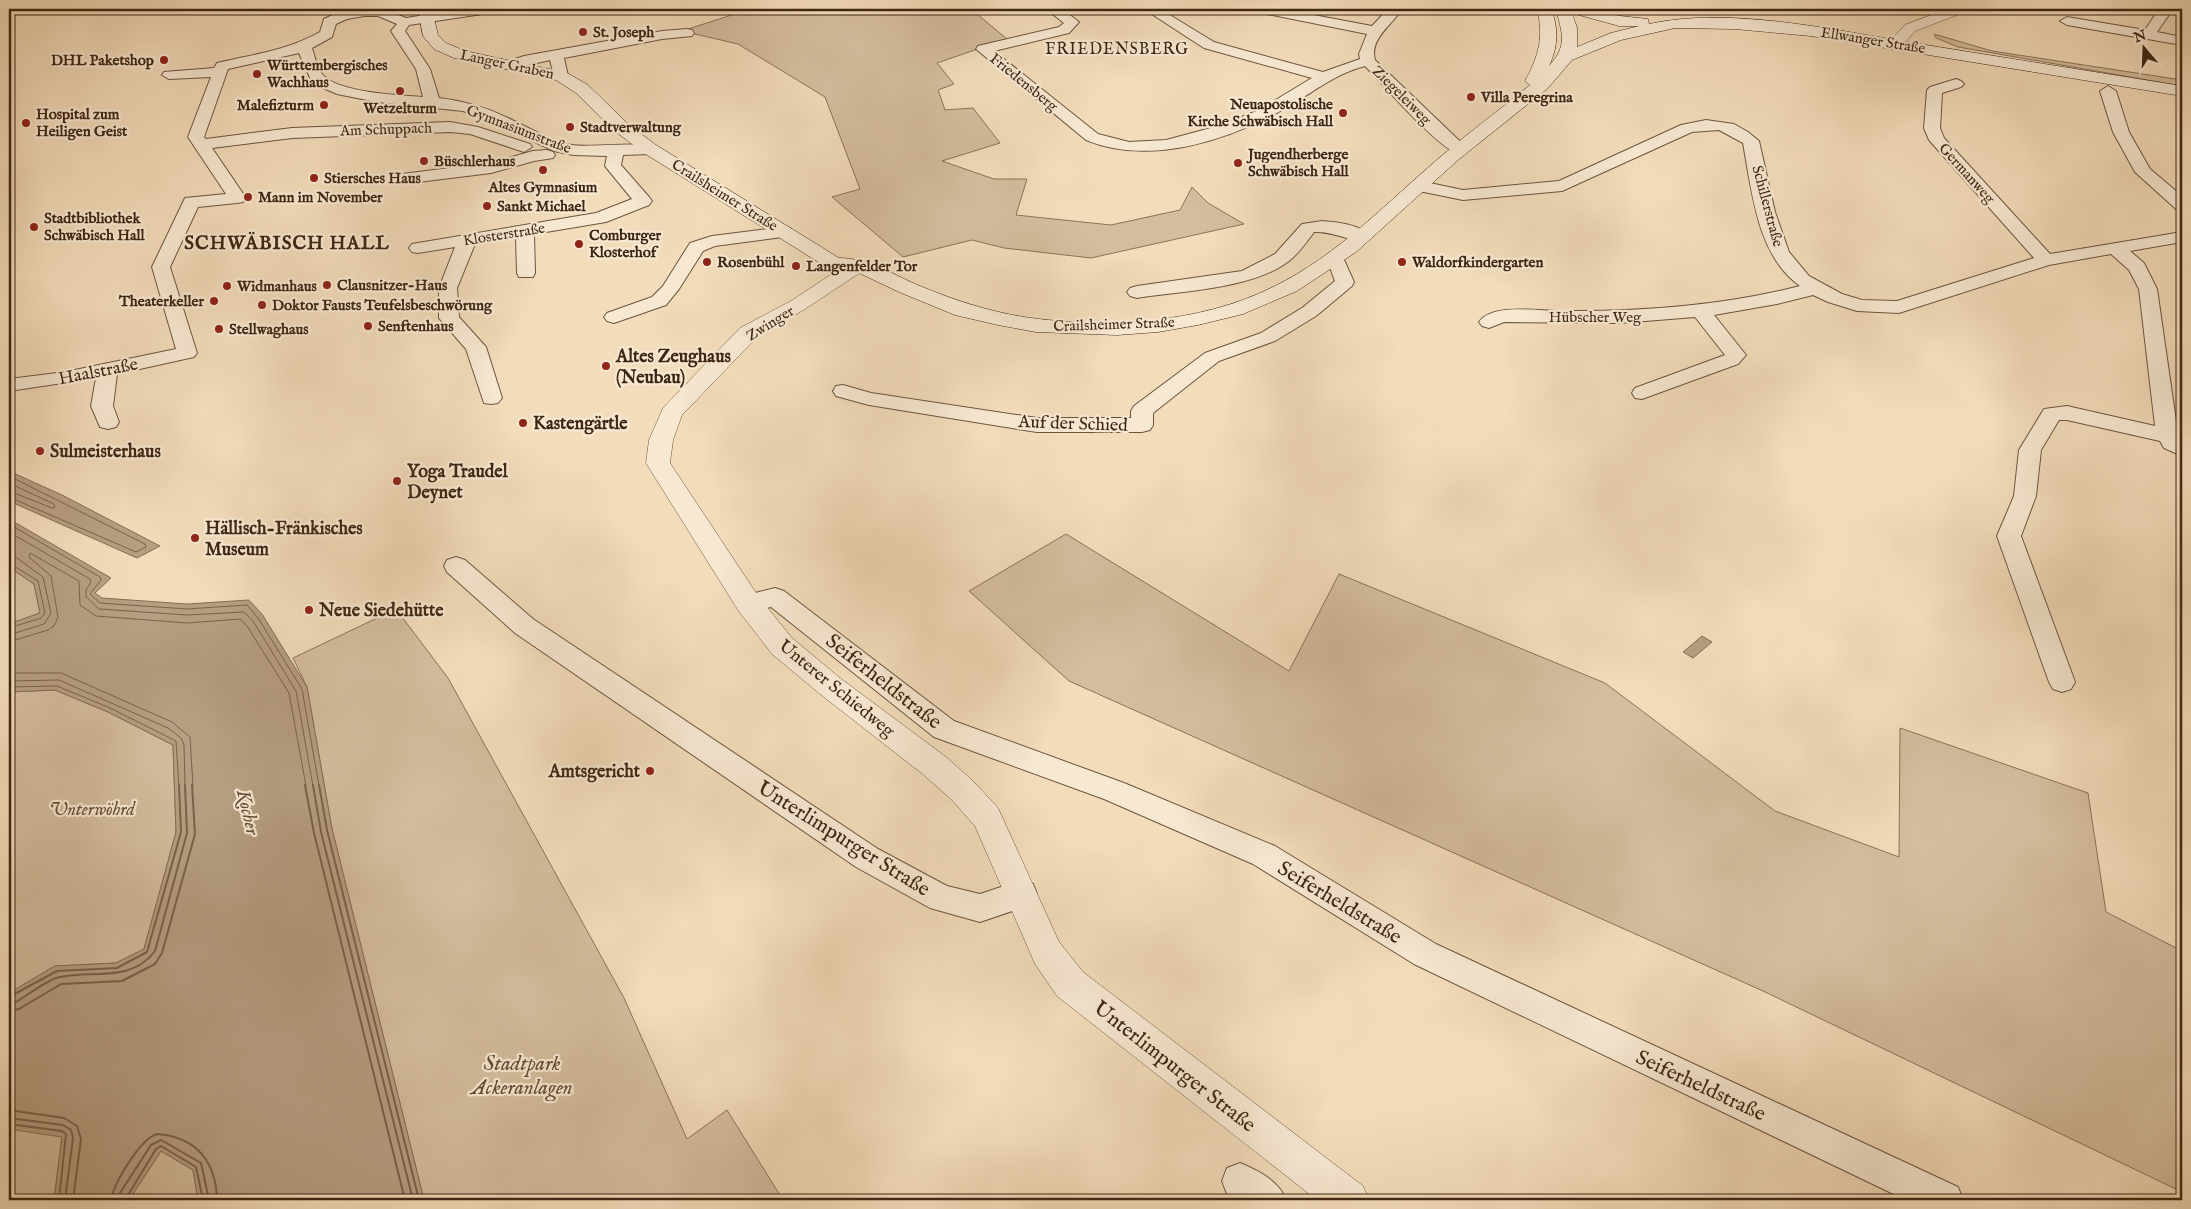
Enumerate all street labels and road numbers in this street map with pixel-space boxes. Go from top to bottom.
street label: Ellwanger Straße [1819,23,1927,58]
street label: Langer Graben [458,45,556,84]
street label: Friedensberg [986,49,1062,116]
street label: Ziegeleiweg [1368,62,1436,130]
street label: Gymnasiumstraße [464,101,574,158]
street label: Am Schuppach [339,118,432,141]
street label: Germanweg [1934,139,1999,208]
street label: Crailsheimer Straße [668,155,781,236]
street label: Schillerstraße [1748,163,1788,249]
street label: Klosterstraße [462,219,547,250]
street label: Zwinger [743,301,798,345]
street label: Hübscher Weg [1549,308,1642,327]
street label: Crailsheimer Straße [1053,313,1175,336]
street label: Haalstraße [57,354,140,391]
street label: Auf der Schied [1017,411,1128,438]
street label: Seiferheldstraße [819,628,947,736]
street label: Unterer Schiedweg [773,635,899,743]
street label: Unterlimpurger Straße [752,775,935,904]
street label: Seiferheldstraße [1272,856,1407,951]
street label: Unterlimpurger Straße [1087,995,1261,1139]
street label: Seiferheldstraße [1631,1044,1770,1128]

